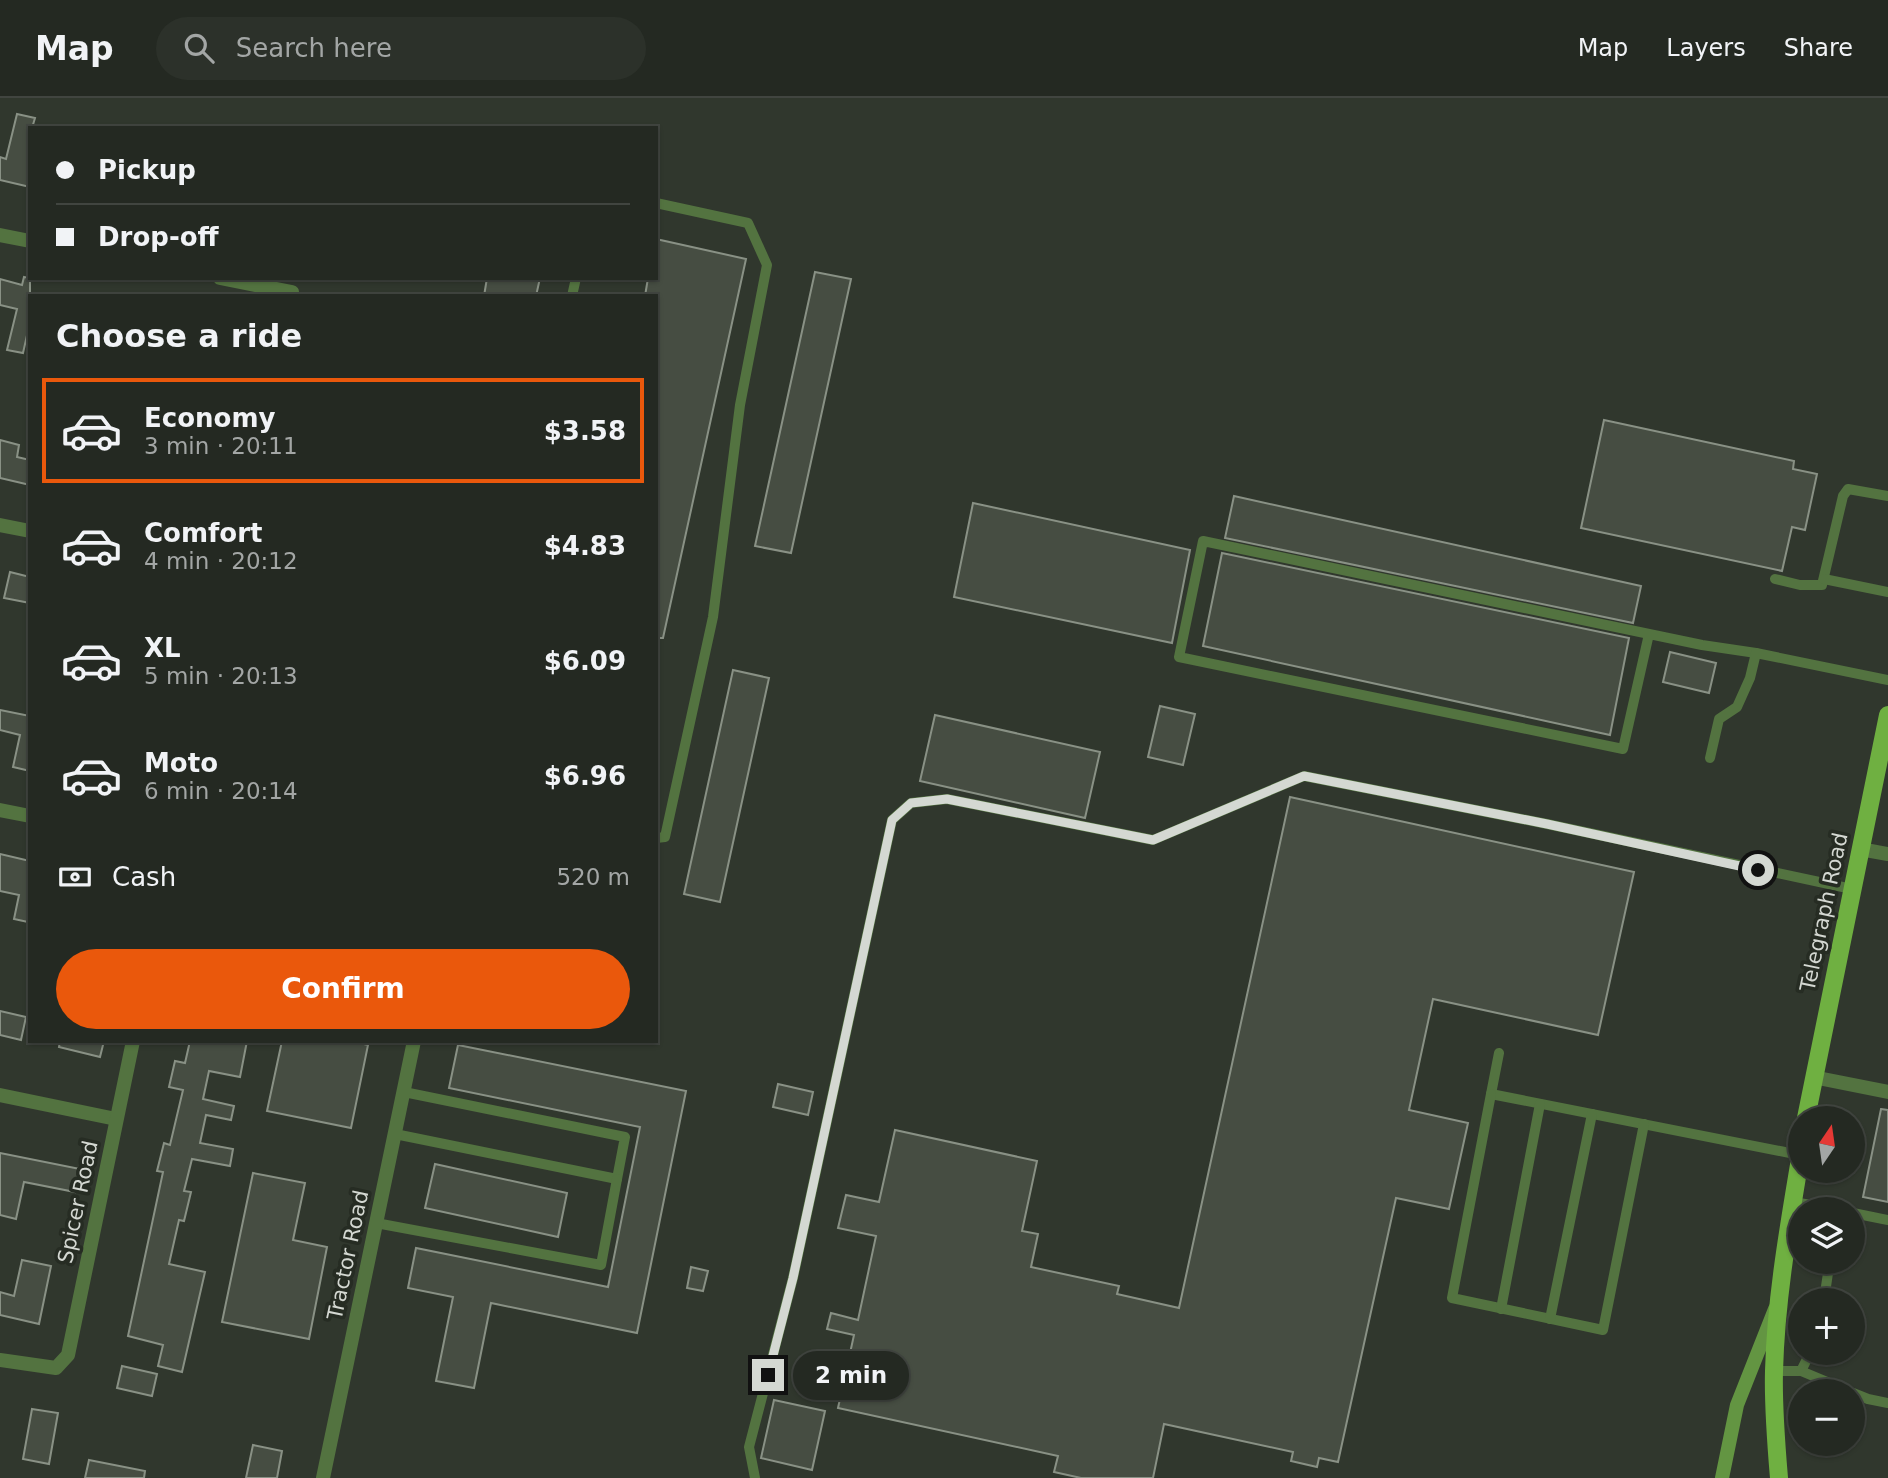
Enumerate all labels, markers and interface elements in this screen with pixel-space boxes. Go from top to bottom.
search box [156,17,646,80]
text: Map [35,29,114,68]
icon: search [180,29,218,67]
text: Search here [236,33,392,63]
text: Map [1578,34,1628,62]
text: Layers [1666,34,1746,62]
text: Share [1784,34,1853,62]
text: Pickup [98,155,196,185]
text: Drop-off [98,222,219,252]
text: Choose a ride [56,317,302,355]
icon: car [60,399,123,462]
text: Economy [144,403,275,433]
text: $3.58 [544,416,626,446]
text: 3 min · 20:11 [144,433,298,459]
icon: car [60,514,123,577]
text: Comfort [144,518,262,548]
text: $4.83 [544,531,626,561]
text: 4 min · 20:12 [144,548,298,574]
icon: car [60,629,123,692]
text: XL [144,633,181,663]
text: $6.09 [544,646,626,676]
text: 5 min · 20:13 [144,663,298,689]
icon: car [60,744,123,807]
text: Moto [144,748,218,778]
text: $6.96 [544,761,626,791]
text: 6 min · 20:14 [144,778,298,804]
street label: Telegraph Road [1795,830,1853,995]
route start [1742,854,1774,886]
icon: cash [56,858,94,896]
text: Cash [112,862,176,892]
text: 520 m [556,864,630,890]
button: Confirm [56,949,630,1029]
north arrow [1788,1106,1866,1183]
map controls [1788,1106,1865,1456]
street label: Spicer Road [53,1138,103,1266]
street label: Tractor Road [322,1188,373,1323]
button: layers [1788,1197,1865,1274]
button: + [1788,1288,1865,1365]
callout: 2 min [792,1350,908,1400]
route end [752,1359,784,1391]
text: 2 min [815,1362,887,1388]
button: − [1788,1379,1865,1456]

